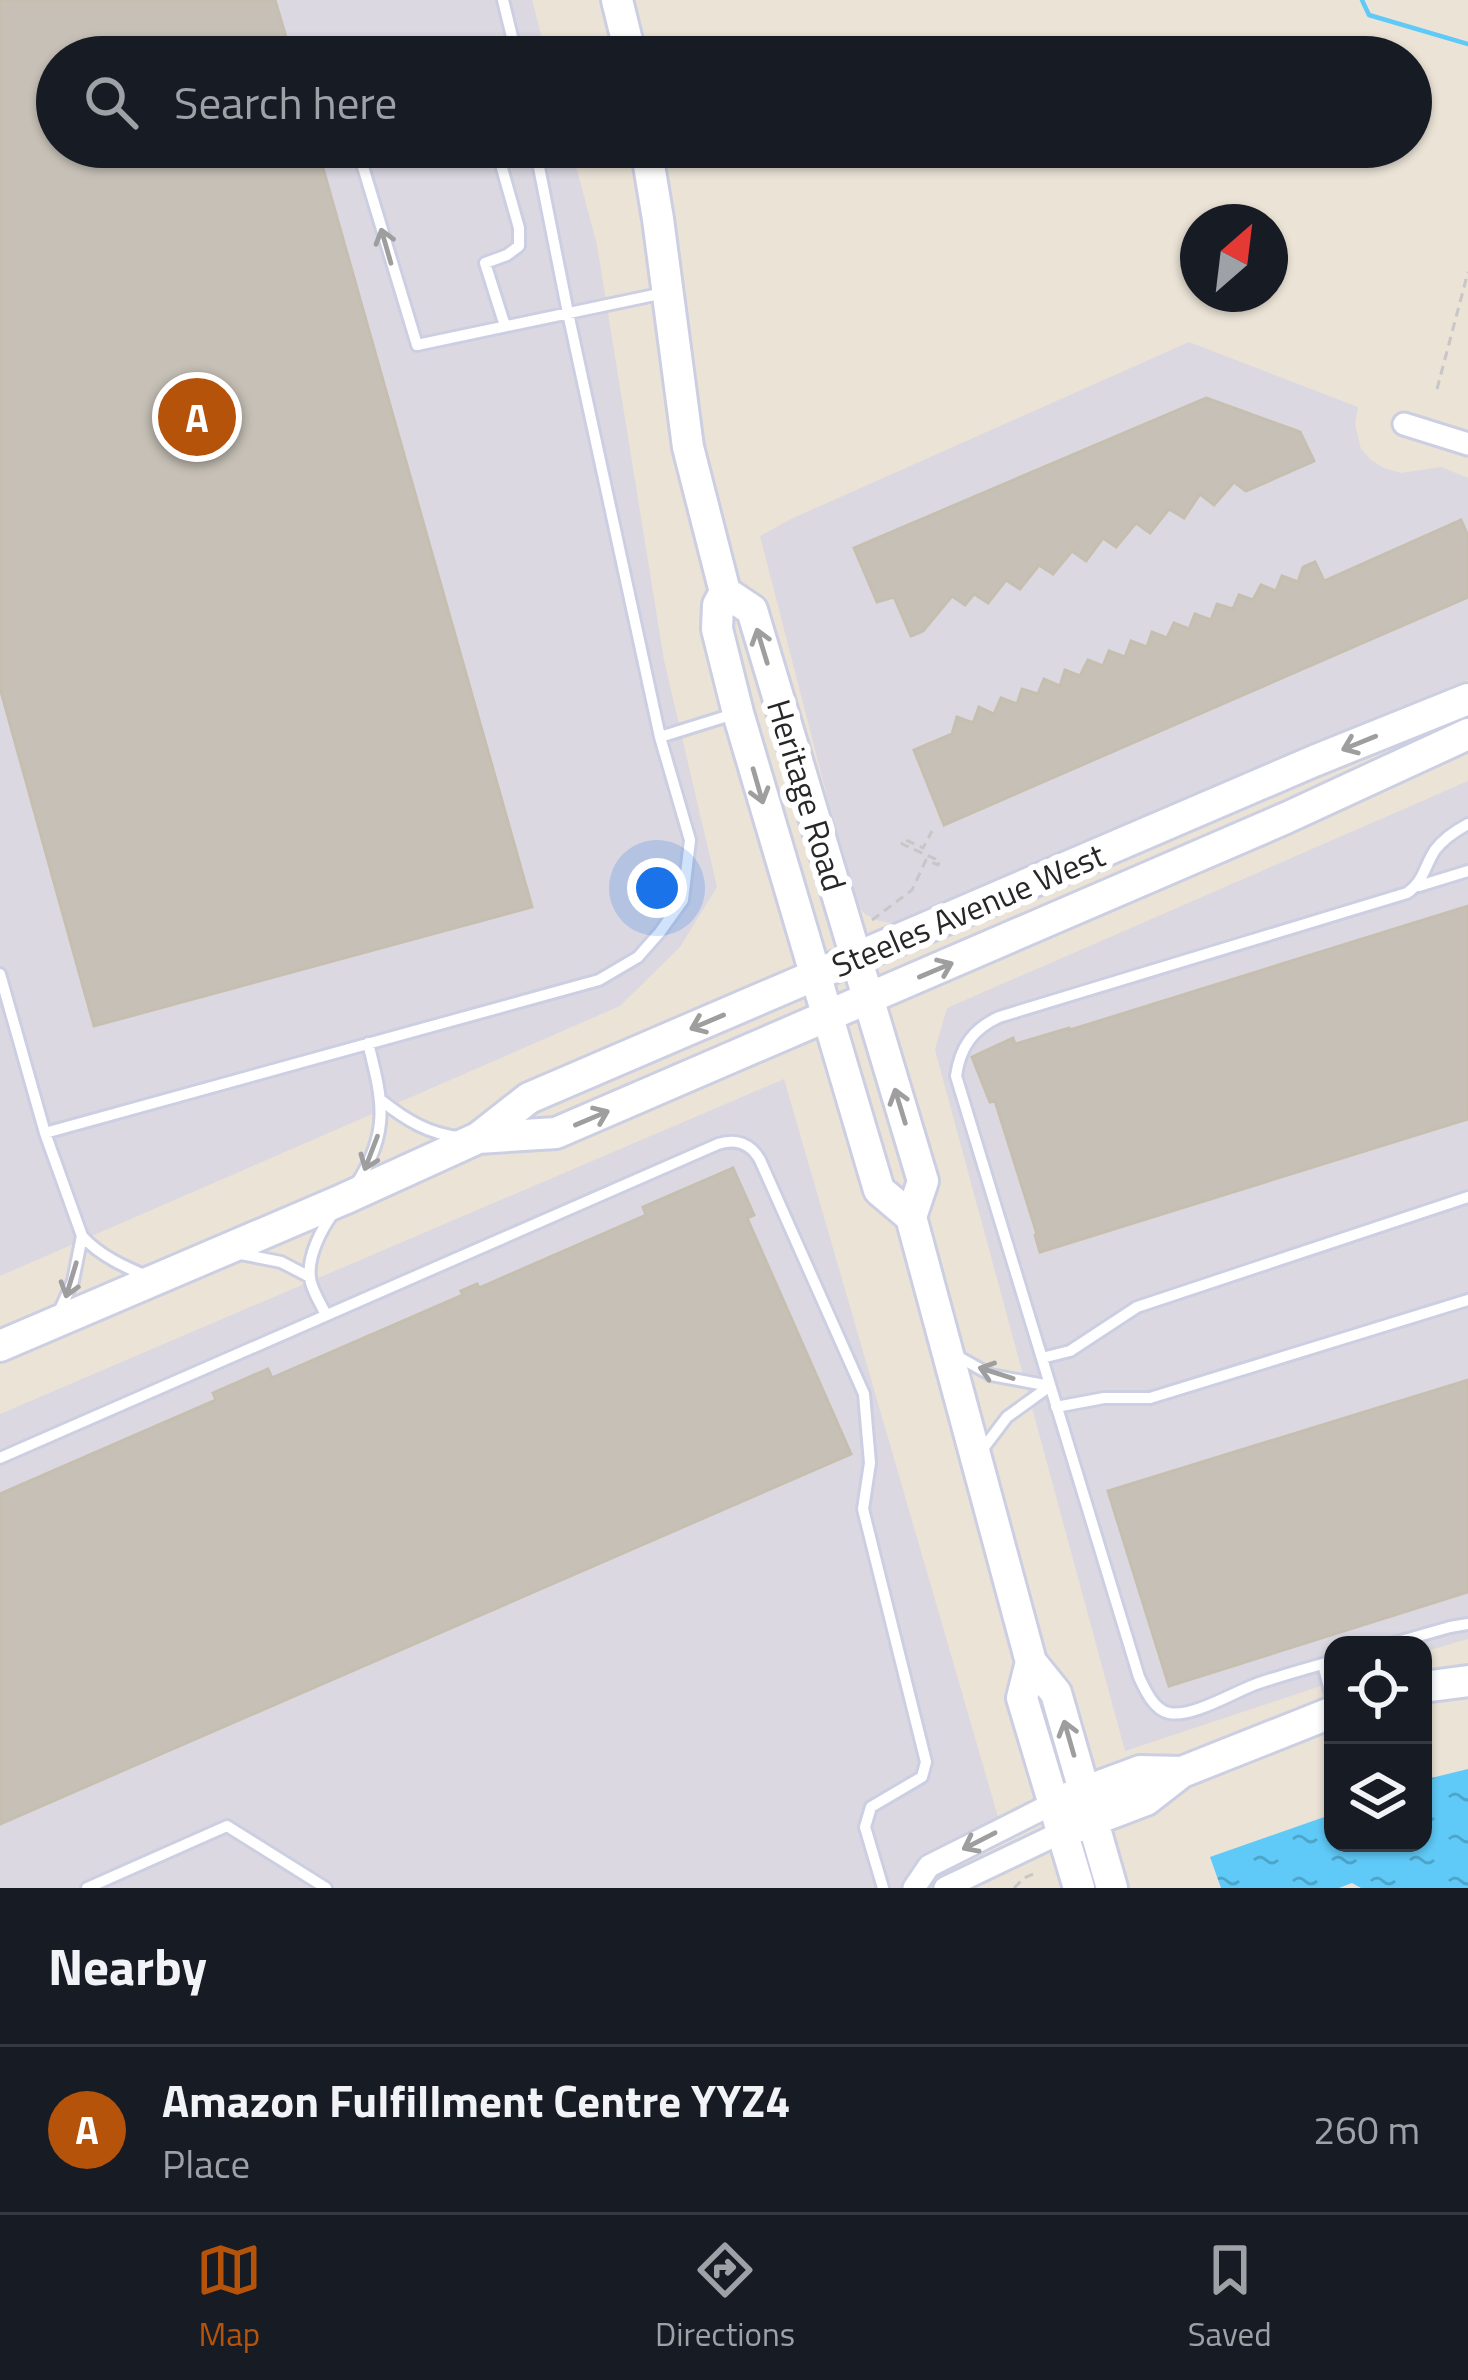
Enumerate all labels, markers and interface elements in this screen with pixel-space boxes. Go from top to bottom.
search box [36,36,1432,168]
text: Search here [174,68,397,136]
icon: search [78,69,144,135]
north arrow [1180,204,1288,312]
one-way arrow [374,228,396,266]
pin: A [158,372,236,462]
one-way arrow [750,628,772,666]
street label: Heritage Road [754,693,860,897]
one-way arrow [1342,734,1379,755]
one-way arrow [748,766,770,804]
street label: Steeles Avenue West [824,830,1113,990]
your location [627,858,687,918]
one-way arrow [917,958,953,980]
one-way arrow [690,1013,727,1034]
one-way arrow [888,1087,910,1125]
one-way arrow [572,1106,609,1127]
one-way arrow [358,1134,380,1171]
one-way arrow [59,1260,81,1298]
one-way arrow [978,1361,1016,1383]
map controls [1324,1636,1432,1852]
button: locate [1324,1636,1432,1744]
one-way arrow [1057,1720,1079,1758]
button: layers [1324,1744,1432,1852]
one-way arrow [962,1830,998,1853]
text: Nearby [48,1927,207,2005]
text: Amazon Fulfillment Centre YYZ4 [162,2066,790,2134]
text: A [75,2100,99,2159]
text: 260 m [1313,2100,1420,2159]
text: Place [162,2134,250,2193]
tab: Map [196,2237,262,2359]
tab: Directions [655,2237,795,2359]
tab: Saved [1188,2237,1272,2359]

